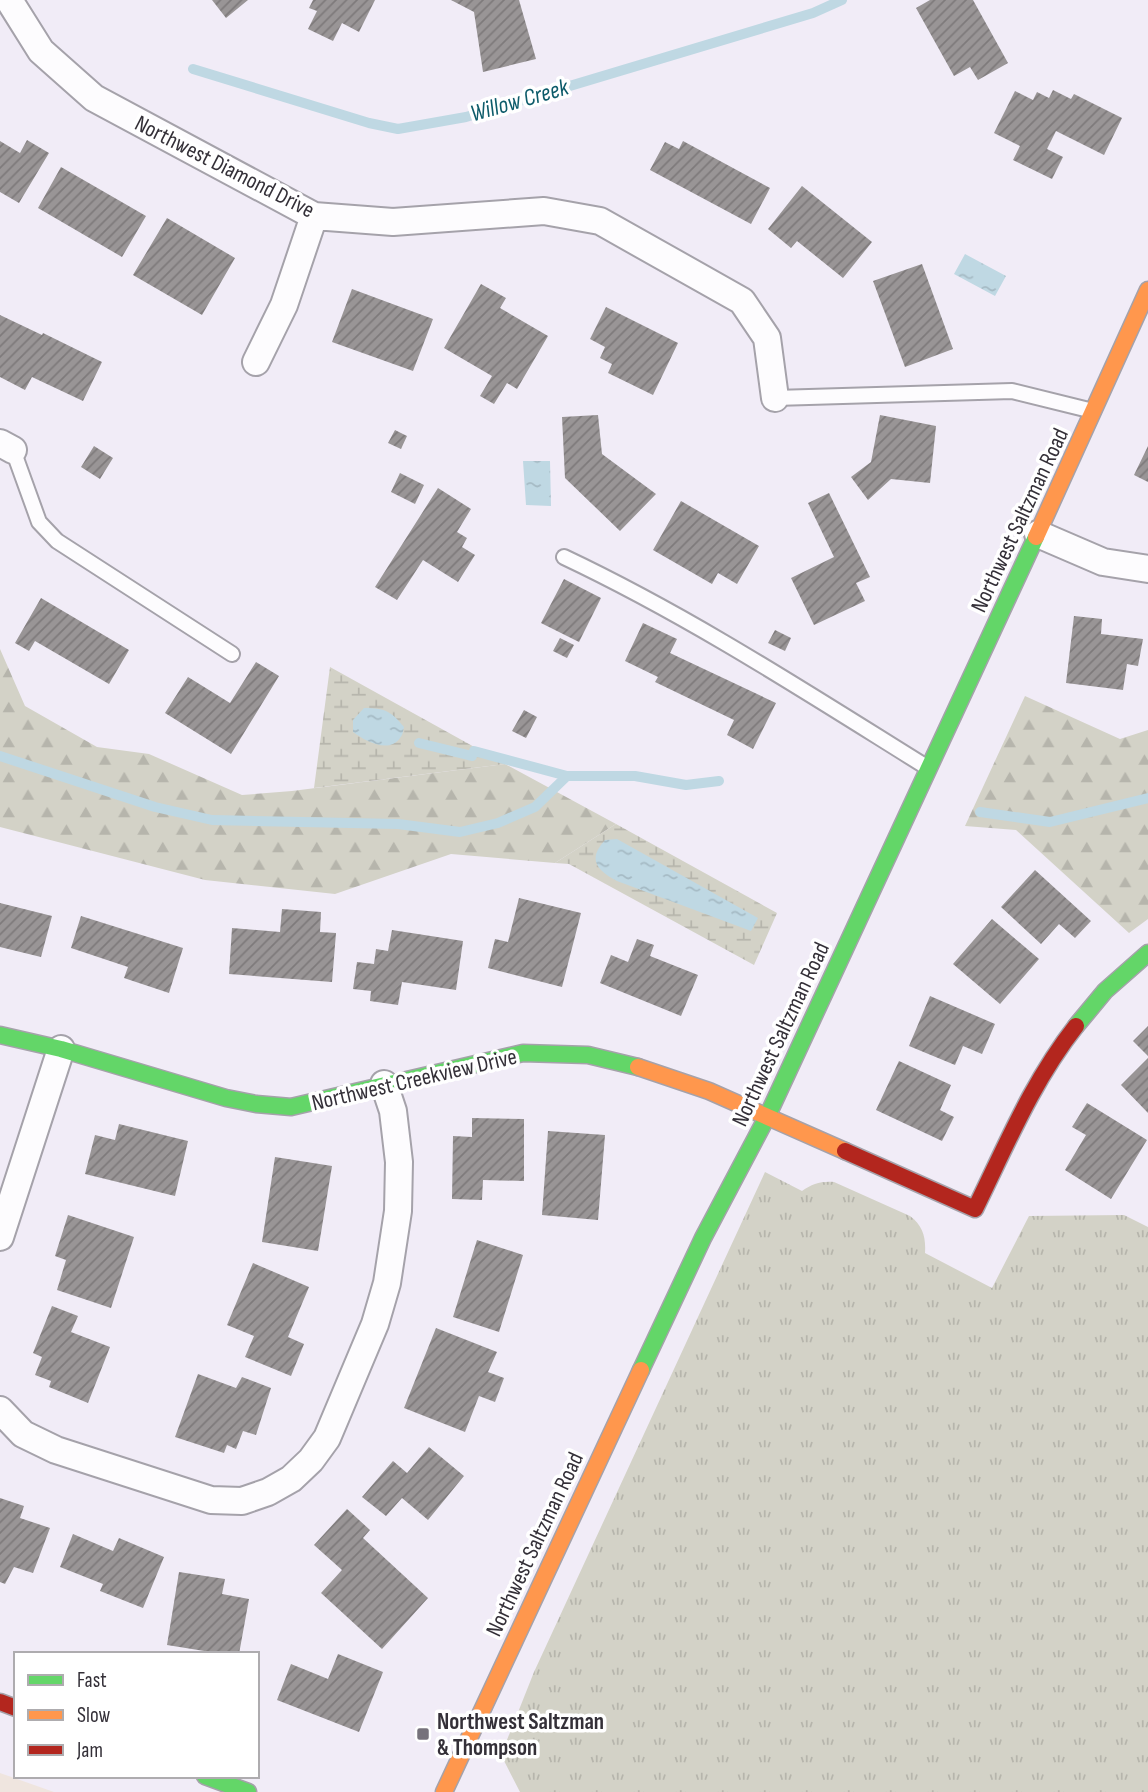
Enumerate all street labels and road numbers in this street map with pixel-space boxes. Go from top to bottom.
street label: Northwest Diamond Drive [130,109,319,224]
street label: Northwest Saltzman Road [965,424,1075,617]
street label: Northwest Saltzman Road [726,938,836,1131]
street label: Northwest Creekview Drive [309,1043,520,1117]
street label: Northwest Saltzman Road [480,1448,590,1641]

